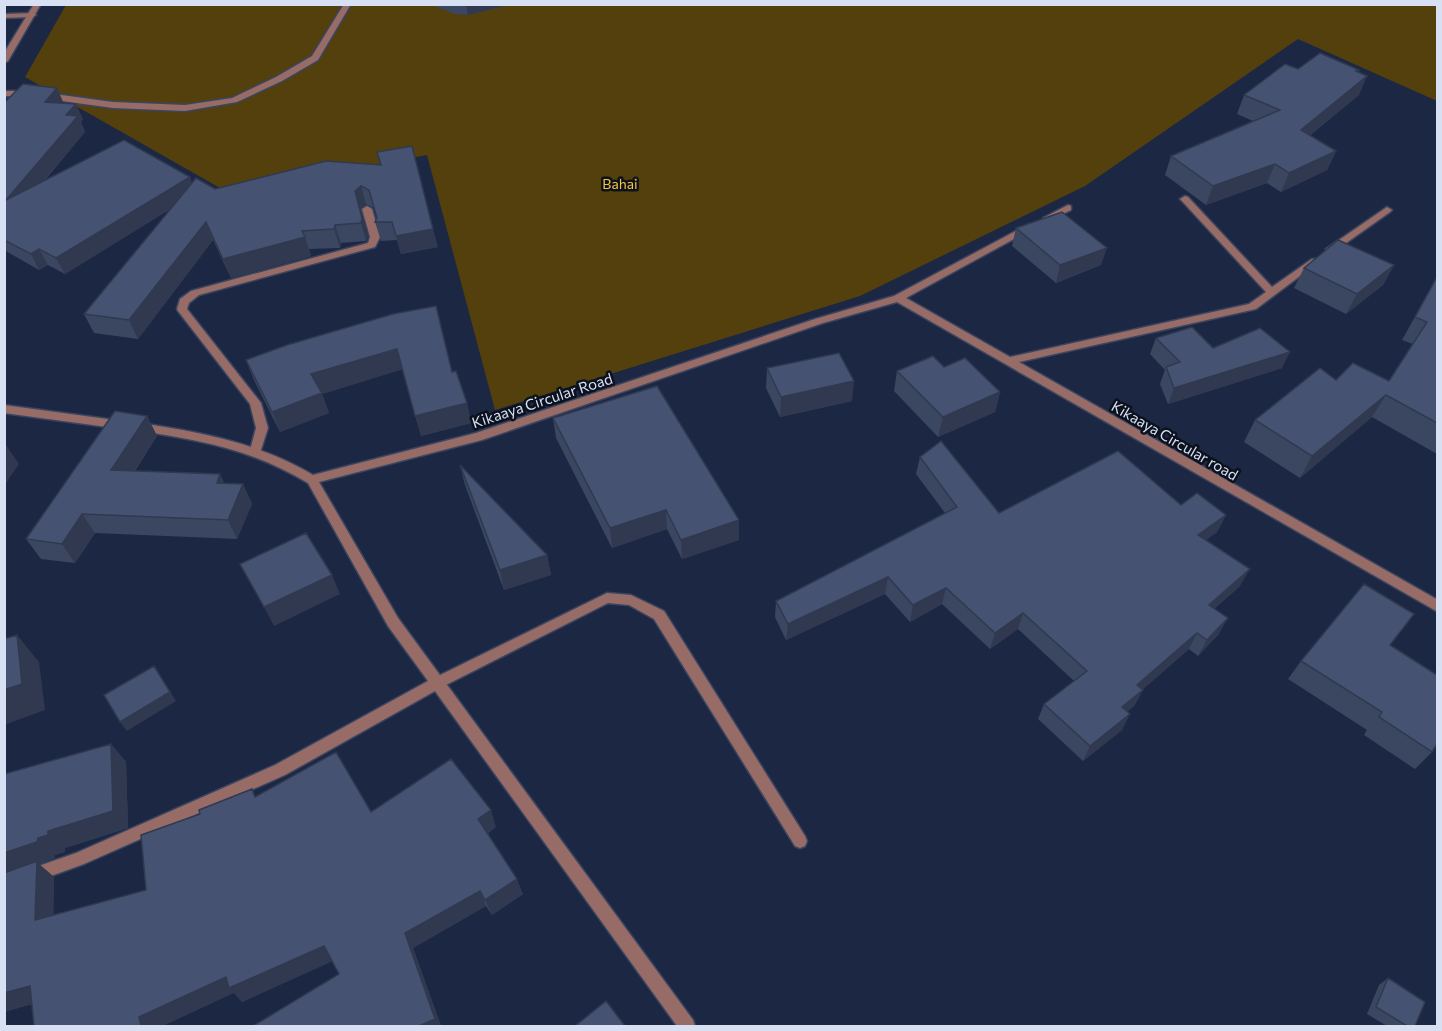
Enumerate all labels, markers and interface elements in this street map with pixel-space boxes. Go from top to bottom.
park label: Bahai [602,175,638,192]
street label: Kikaaya Circular Road [469,369,615,431]
street label: Kikaaya Circular road [1108,396,1242,484]

